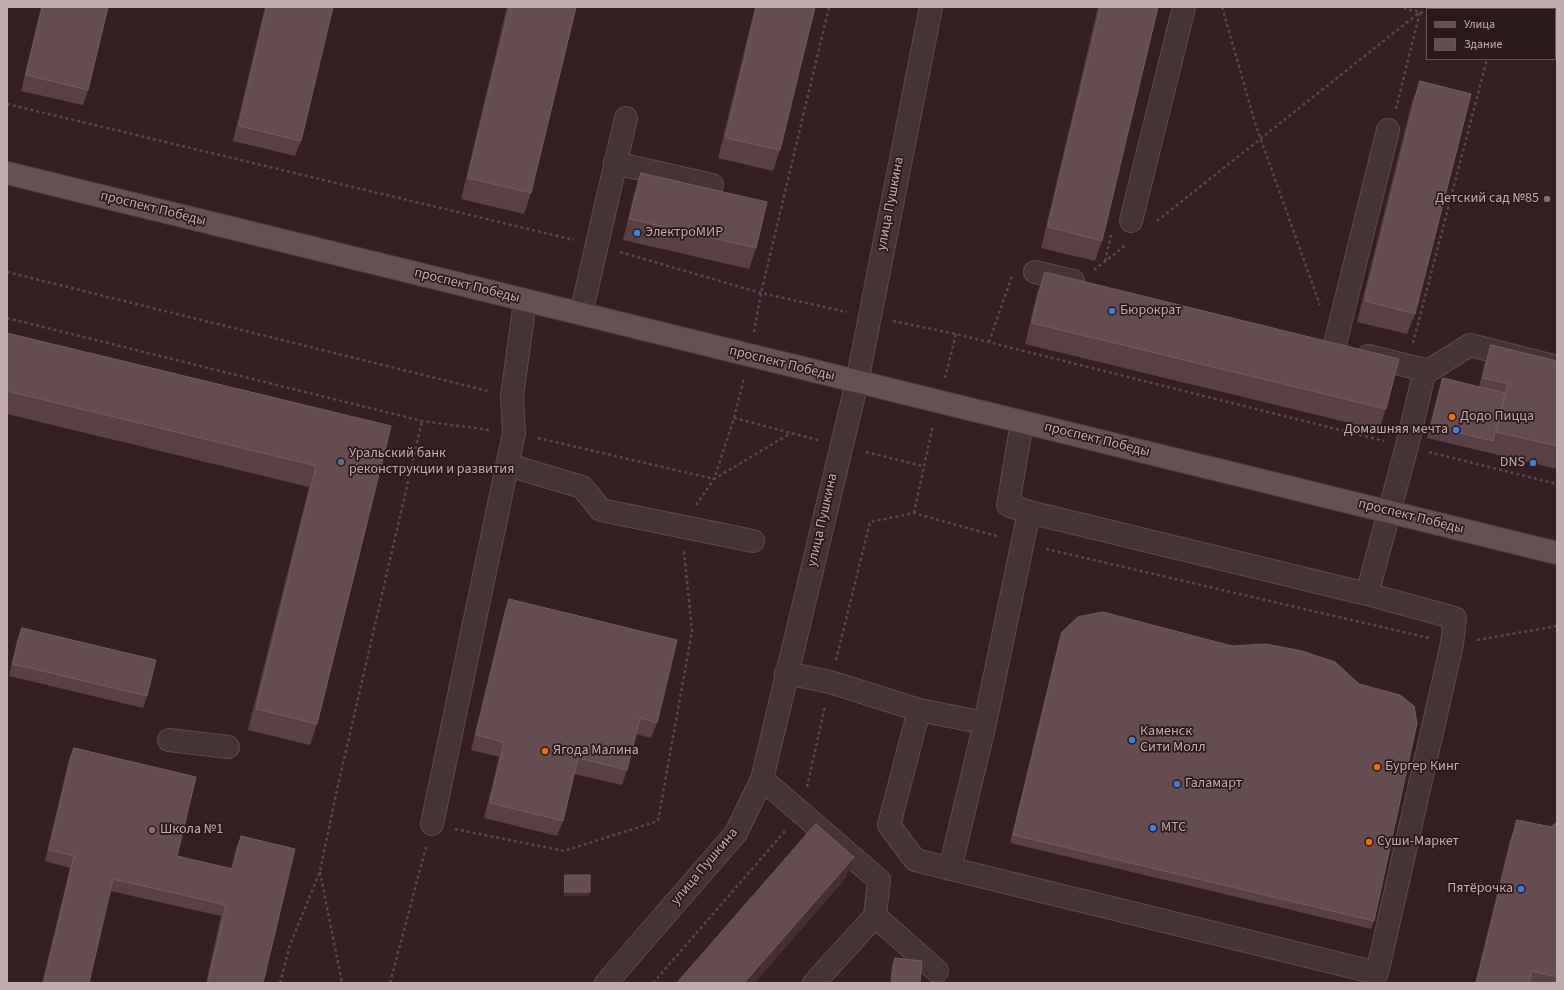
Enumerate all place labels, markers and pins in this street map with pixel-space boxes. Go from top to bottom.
place label: Детский сад №85 [1435,191,1539,207]
marker: Детский сад №85 [1542,194,1552,204]
place label: ЭлектроМИР [645,225,723,241]
marker: ЭлектроМИР [632,228,642,238]
place label: Бюрократ [1120,303,1182,319]
marker: Бюрократ [1107,306,1117,316]
place label: Додо Пицца [1460,409,1534,425]
marker: Додо Пицца [1447,412,1457,422]
place label: Домашняя мечта [1344,422,1448,438]
marker: Домашняя мечта [1451,425,1461,435]
place label: Уральский банк реконструкции и развития [349,446,514,478]
place label: DNS [1500,455,1525,471]
marker: Уральский банк реконструкции и развития [336,457,346,467]
marker: DNS [1528,458,1538,468]
place label: Каменск Сити Молл [1140,724,1206,756]
marker: Каменск Сити Молл [1127,735,1137,745]
place label: Ягода Малина [553,743,639,759]
marker: Ягода Малина [540,746,550,756]
place label: Бургер Кинг [1385,759,1460,775]
marker: Бургер Кинг [1372,762,1382,772]
place label: Галамарт [1185,776,1242,792]
marker: Галамарт [1172,779,1182,789]
place label: МТС [1161,820,1186,836]
place label: Школа №1 [160,822,223,838]
marker: МТС [1148,823,1158,833]
marker: Школа №1 [147,825,157,835]
place label: Суши-Маркет [1377,834,1459,850]
marker: Суши-Маркет [1364,837,1374,847]
place label: Пятёрочка [1447,881,1513,897]
marker: Пятёрочка [1516,884,1526,894]

